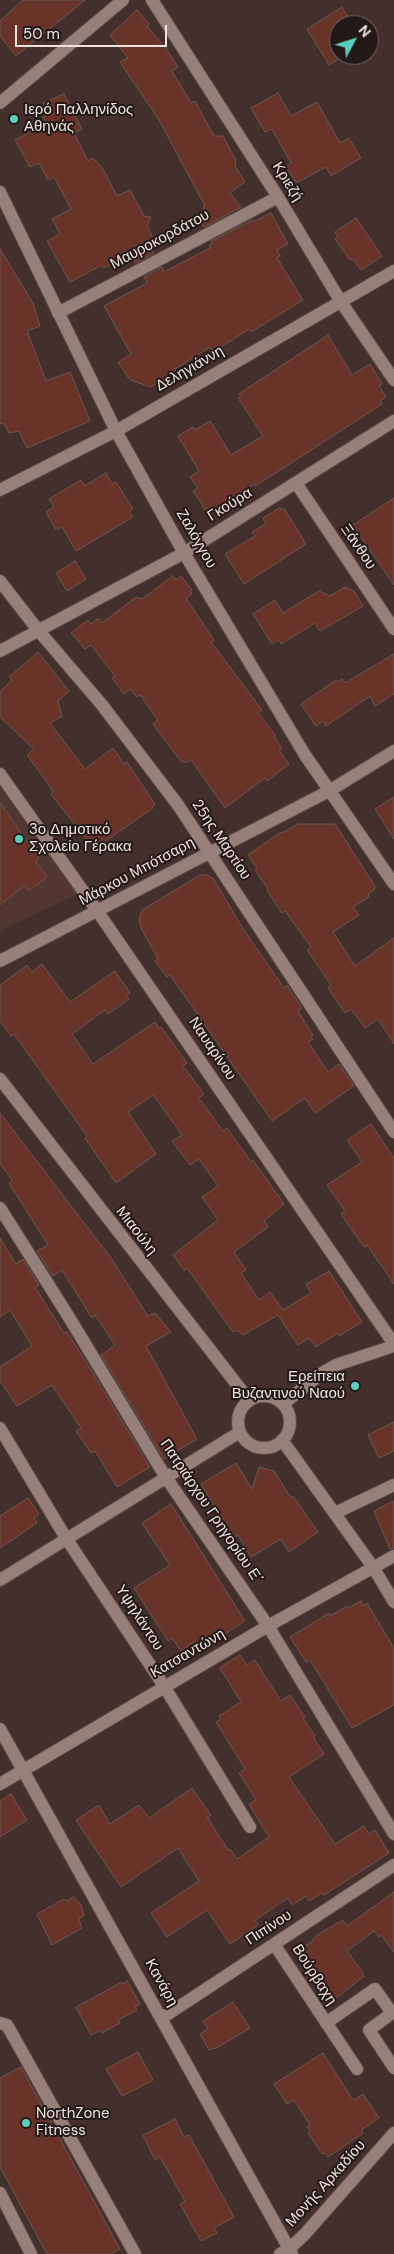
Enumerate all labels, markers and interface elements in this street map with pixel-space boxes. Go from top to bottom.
scale bar [18,15,170,47]
north arrow [329,15,379,65]
text: N [355,21,375,41]
text: 50 m [23,24,60,44]
place label: Ιερό Παλληνίδος Αθηνάς [24,101,133,136]
marker: Ιερό Παλληνίδος Αθηνάς [8,113,20,125]
street label: Κριεζή [268,159,306,205]
street label: Μαυροκορδάτου [107,206,213,274]
street label: Δεληγιάννη [153,342,227,396]
street label: Γκούρα [204,484,256,526]
street label: Ζαλόγγου [172,506,220,572]
street label: Ξάνθου [336,521,380,573]
street label: 25ης Μαρτίου [188,797,254,883]
place label: 3ο Δημοτικό Σχολείο Γέρακα [29,821,132,856]
marker: 3ο Δημοτικό Σχολείο Γέρακα [13,833,25,845]
street label: Μάρκου Μπότσαρη [76,834,198,910]
street label: Ναυαρίνου [184,1014,240,1084]
street label: Μιαούλη [111,1203,161,1259]
place label: Ερείπεια Βυζαντινού Ναού [232,1368,345,1403]
marker: Ερείπεια Βυζαντινού Ναού [349,1380,361,1392]
street label: Πατριάρχου Γρηγορίου Ε΄ [156,1436,266,1588]
street label: Υψηλάντου [111,1582,167,1654]
street label: Κατσαντώνη [148,1625,228,1683]
street label: Πιπίνου [243,1907,295,1949]
street label: Βούρβαχη [288,1941,340,2009]
street label: Κανάρη [141,1956,181,2010]
place label: NorthZone Fitness [36,2105,109,2140]
marker: NorthZone Fitness [20,2117,32,2129]
street label: Μονής Αρκαδίου [282,2137,370,2231]

